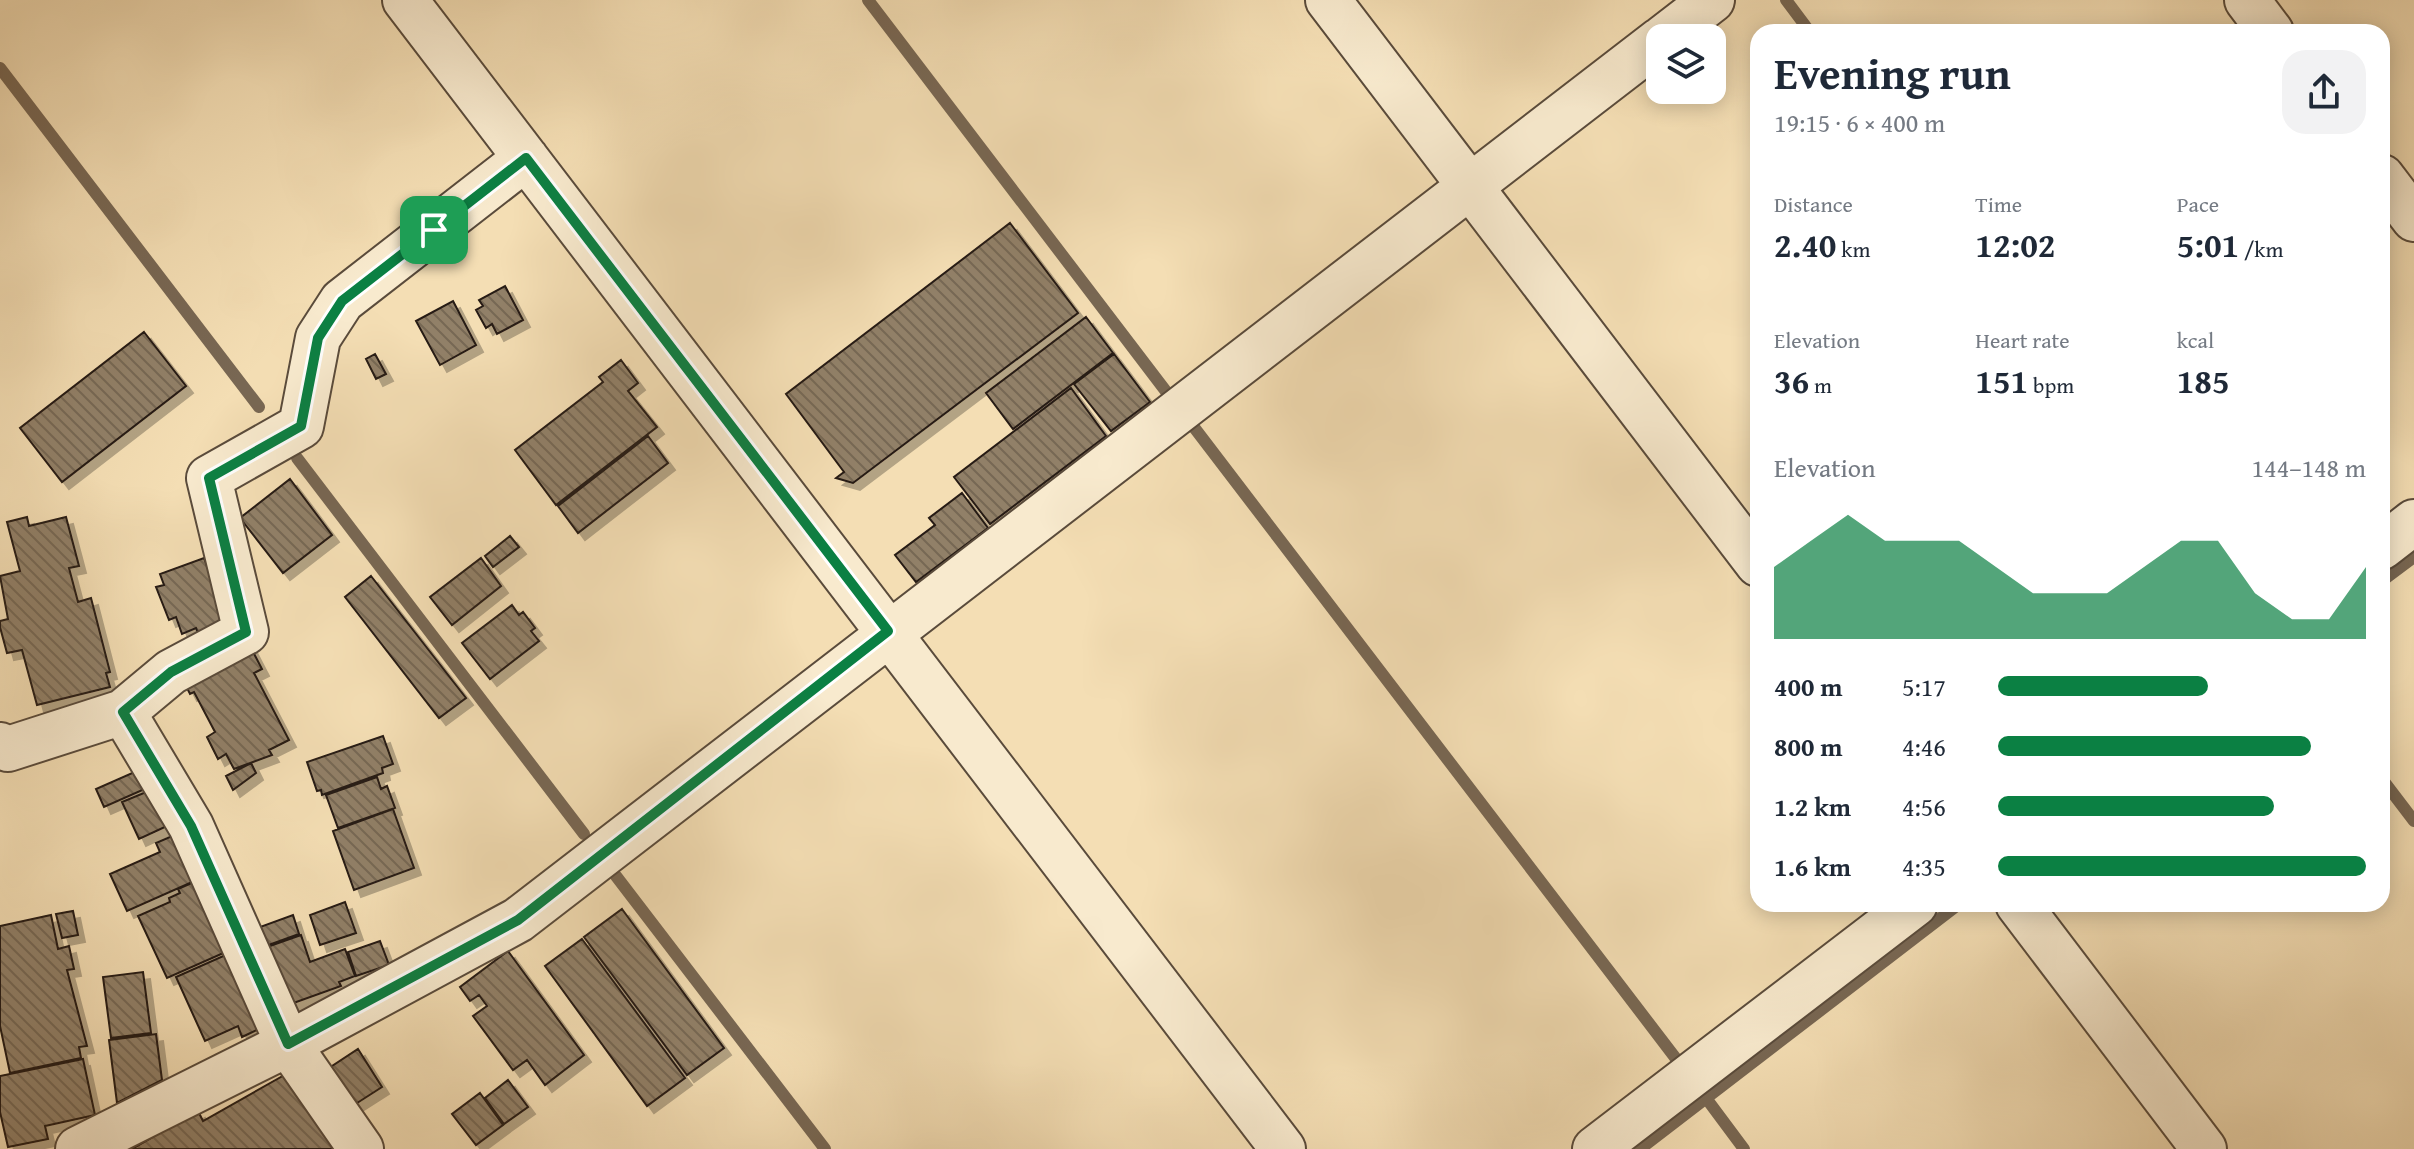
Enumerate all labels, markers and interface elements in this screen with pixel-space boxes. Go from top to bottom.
map controls [1646,24,1726,104]
button: layers [1646,24,1726,104]
text: Evening run [1774,41,2011,105]
button: share [2282,50,2366,134]
text: 19:15 · 6 × 400 m [1774,103,1945,142]
text: Distance [1774,188,1853,220]
text: Time [1975,188,2022,220]
text: Pace [2177,188,2219,220]
pin [400,196,468,264]
icon: arrive [412,208,456,252]
text: 2.40 [1774,220,1836,269]
text: 12:02 [1975,220,2055,269]
text: 5:01 [2177,220,2239,269]
text: km [1836,233,1870,265]
text: /km [2239,233,2284,265]
text: Elevation [1774,324,1860,356]
text: Heart rate [1975,324,2070,356]
text: kcal [2177,324,2214,356]
text: 36 [1774,356,1809,405]
text: 151 [1975,356,2028,405]
text: 185 [2177,356,2230,405]
text: m [1809,369,1832,401]
text: bpm [2028,369,2074,401]
text: Elevation [1774,448,1876,487]
text: 144–148 m [2252,448,2366,487]
text: 400 m [1774,667,1842,706]
text: 5:17 [1902,667,1946,706]
text: 800 m [1774,727,1842,766]
text: 4:46 [1902,727,1946,766]
text: 1.2 km [1774,787,1851,826]
text: 4:56 [1902,787,1946,826]
text: 1.6 km [1774,847,1851,886]
text: 4:35 [1902,847,1946,886]

